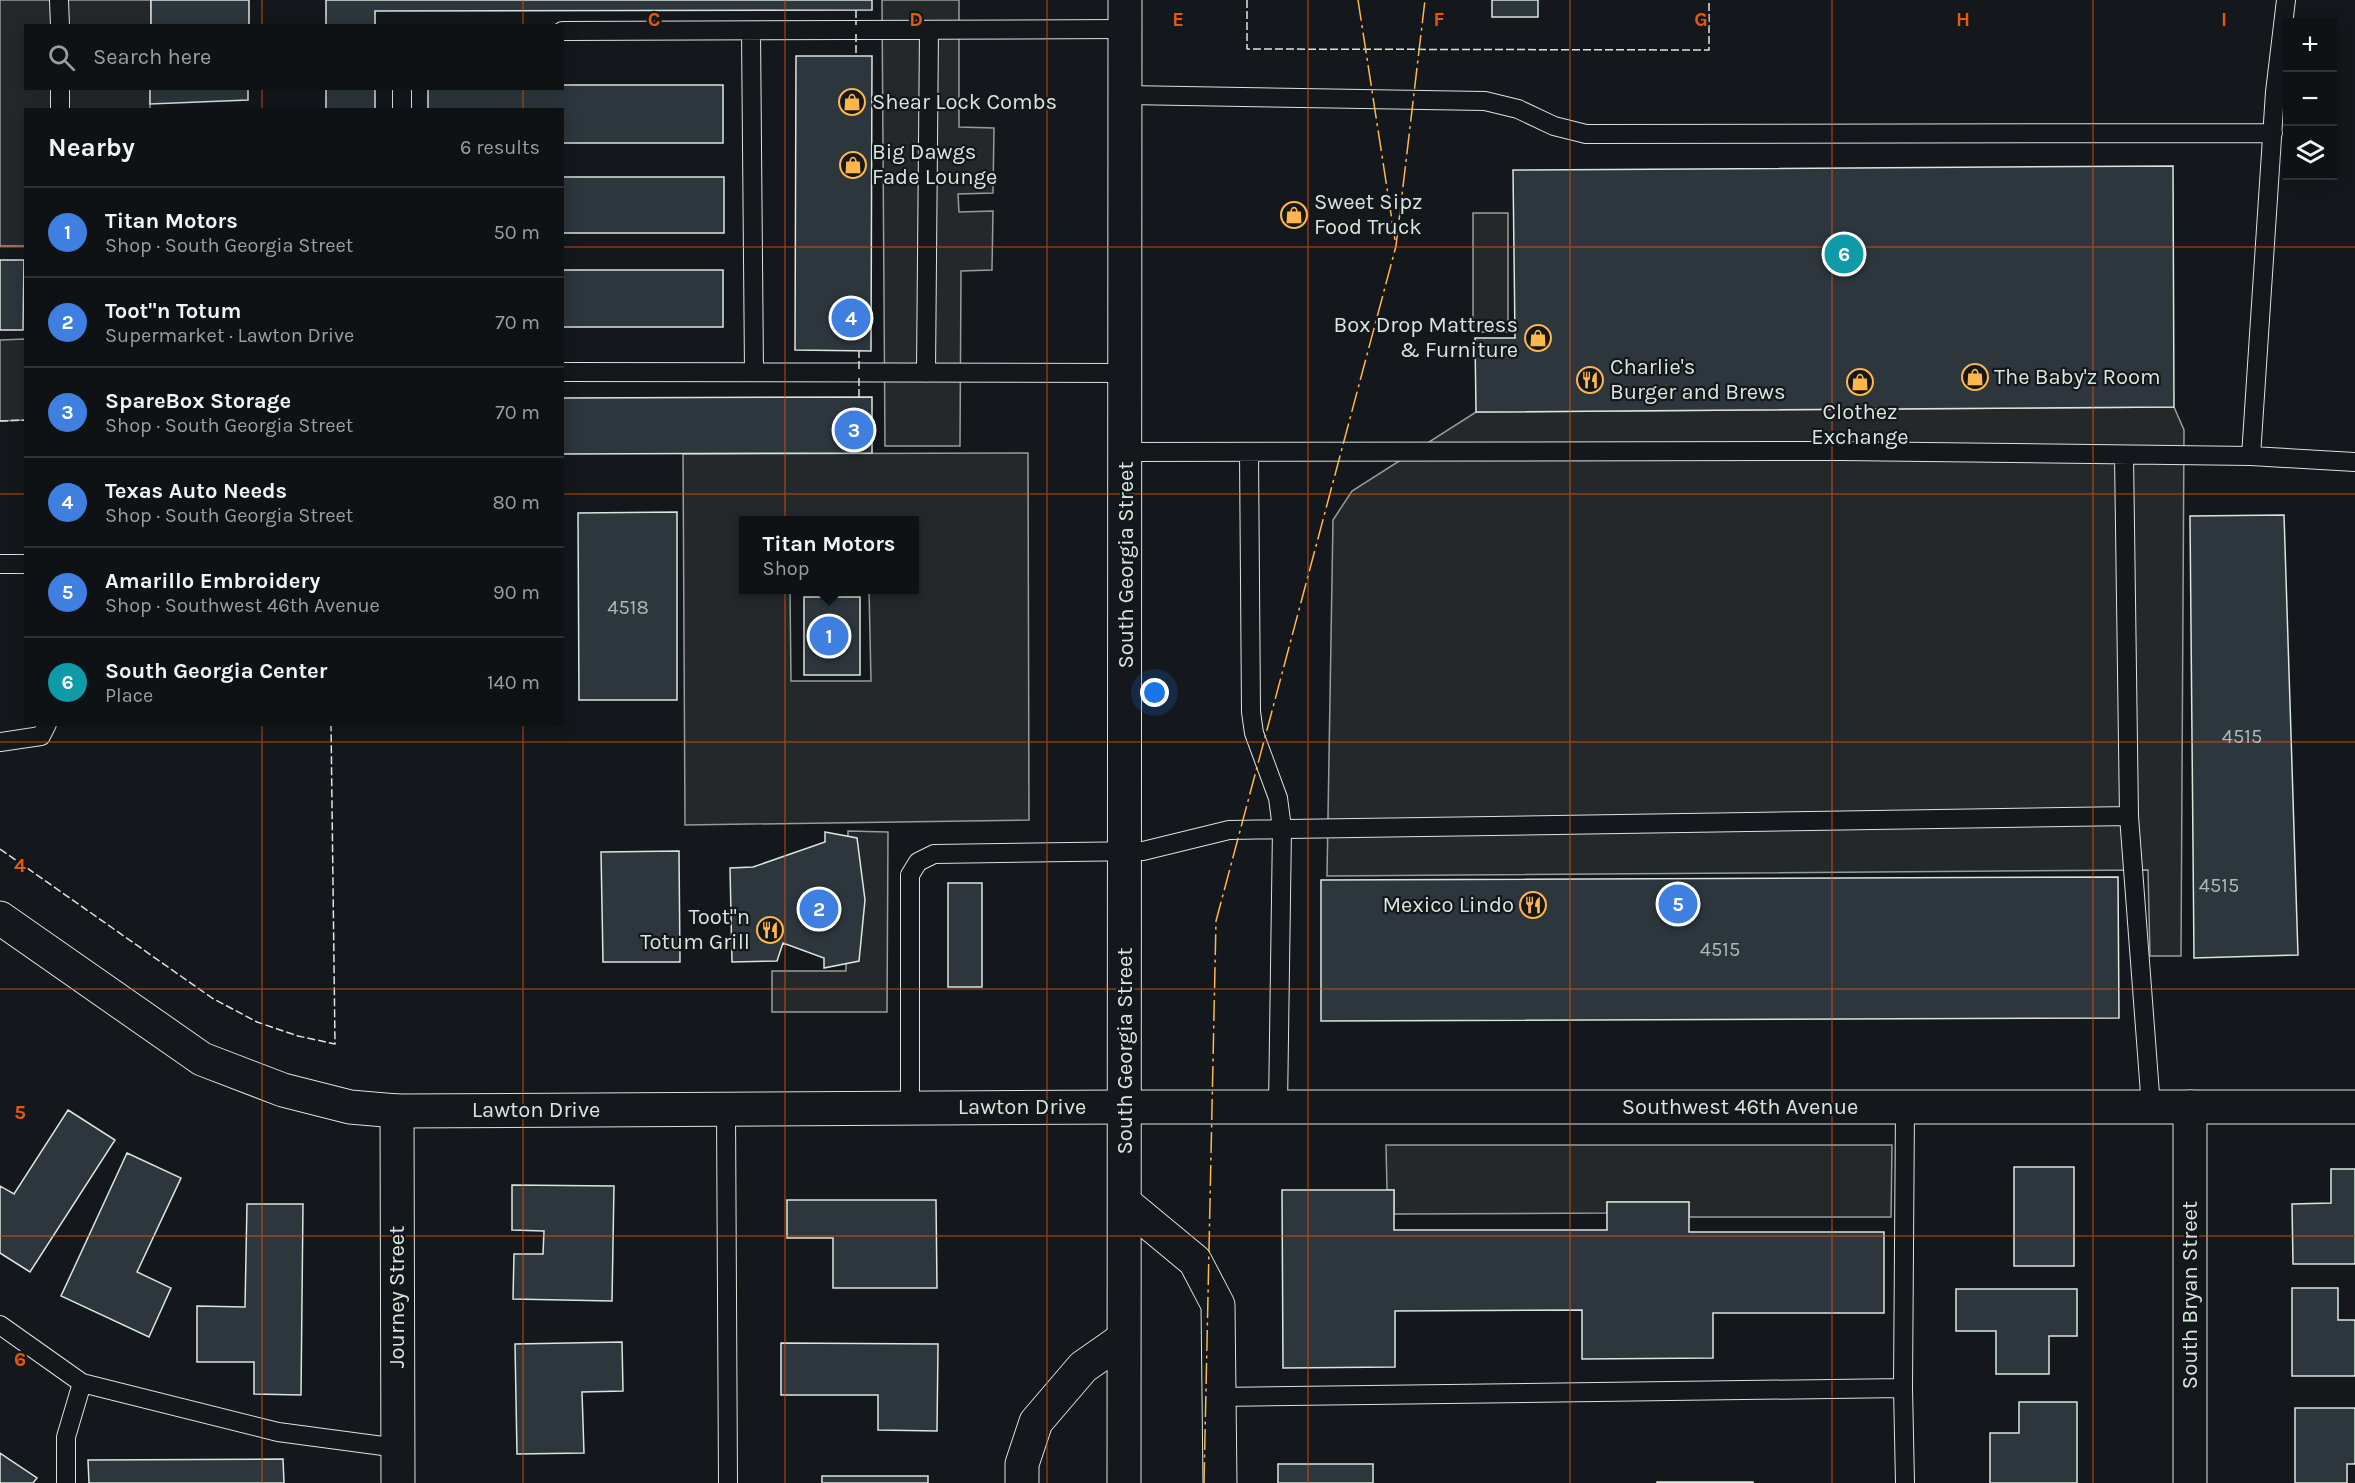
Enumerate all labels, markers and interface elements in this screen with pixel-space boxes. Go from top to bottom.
text: C [648,8,660,31]
text: D [909,8,923,31]
text: E [1172,8,1184,31]
text: F [1434,8,1445,31]
text: G [1694,8,1708,31]
text: H [1956,8,1970,31]
text: I [2221,8,2227,31]
map controls [2283,18,2337,180]
button: + [2283,18,2337,72]
search box [24,24,564,90]
icon: search [45,41,78,74]
text: Search here [93,44,211,70]
button: − [2283,72,2337,126]
shop icon: Shear Lock Combs [837,87,867,117]
place label: Shear Lock Combs [872,89,1057,115]
button: layers [2283,126,2337,180]
text: Nearby [48,132,135,163]
text: 6 results [460,136,540,159]
place label: Big Dawgs Fade Lounge [872,139,997,190]
shop icon: Big Dawgs Fade Lounge [838,150,868,180]
place label: Sweet Sipz Food Truck [1314,189,1422,240]
shop icon: Sweet Sipz Food Truck [1279,200,1309,230]
text: Titan Motors [105,208,238,234]
text: 1 [64,221,71,244]
text: 50 m [493,221,540,244]
pin: 6 [1824,232,1864,276]
text: Shop · South Georgia Street [105,234,353,257]
pin: 4 [832,296,870,340]
text: Toot"n Totum [105,298,241,324]
text: 2 [61,311,74,334]
text: 70 m [495,311,540,334]
place label: Box Drop Mattress & Furniture [1334,312,1518,363]
shop icon: Box Drop Mattress & Furniture [1523,323,1553,353]
text: Supermarket · Lawton Drive [105,324,354,347]
place label: Charlie's Burger and Brews [1610,354,1786,405]
shop icon: The Baby'z Room [1960,362,1990,392]
place label: The Baby'z Room [1994,364,2161,390]
restaurant icon: Charlie's Burger and Brews [1575,365,1605,395]
shop icon: Clothez Exchange [1845,367,1875,397]
text: SpareBox Storage [105,388,291,414]
place label: Clothez Exchange [1811,399,1909,450]
text: 3 [61,401,74,424]
text: 70 m [495,401,540,424]
pin: 3 [834,408,874,452]
text: Shop · South Georgia Street [105,414,353,437]
street label: South Georgia Street [1113,461,1139,669]
text: Texas Auto Needs [105,478,287,504]
text: 4 [62,491,73,514]
text: 80 m [492,491,540,514]
text: Shop · South Georgia Street [105,504,353,527]
popup [739,516,919,594]
text: Titan Motors [763,531,895,557]
text: Shop [763,557,809,580]
text: Amarillo Embroidery [105,568,320,594]
text: 5 [62,581,73,604]
text: 90 m [493,581,540,604]
text: Shop · Southwest 46th Avenue [105,594,380,617]
house number: 4518 [607,596,649,619]
pin: 1 [810,614,848,658]
text: South Georgia Center [105,658,327,684]
text: 6 [61,671,74,694]
text: 140 m [487,671,540,694]
your location [1140,678,1169,707]
text: Place [105,684,153,707]
house number: 4515 [2222,725,2262,748]
text: 4 [14,854,26,877]
house number: 4515 [2199,874,2239,897]
pin: 5 [1658,882,1698,926]
pin: 2 [800,886,838,932]
restaurant icon: Mexico Lindo [1518,890,1548,920]
place label: Mexico Lindo [1382,892,1514,918]
place label: Toot"n Totum Grill [640,904,750,955]
restaurant icon: Toot"n Totum Grill [755,915,785,945]
house number: 4515 [1700,938,1740,961]
street label: South Georgia Street [1112,947,1138,1155]
street label: Lawton Drive [958,1094,1086,1120]
street label: Southwest 46th Avenue [1622,1094,1858,1120]
street label: Lawton Drive [472,1097,600,1123]
text: 5 [14,1101,26,1124]
street label: South Bryan Street [2177,1201,2203,1389]
street label: Journey Street [384,1226,410,1368]
text: 6 [14,1348,26,1371]

